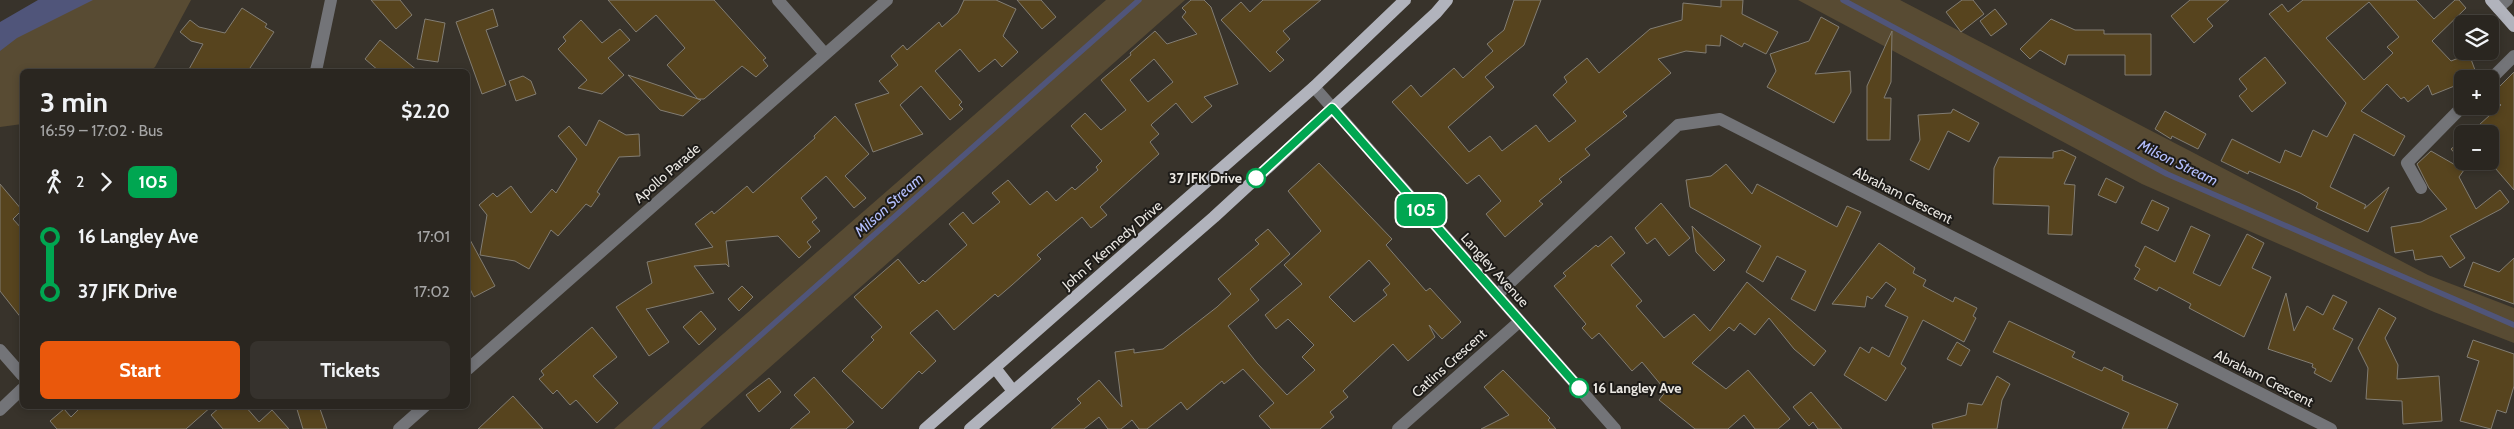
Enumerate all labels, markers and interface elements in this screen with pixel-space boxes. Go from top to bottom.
map controls [2454,15,2499,170]
button: layers [2454,15,2499,60]
button: + [2454,70,2499,115]
text: 3 min [40,85,108,119]
text: $2.20 [401,100,450,123]
text: 16:59 – 17:02 · Bus [40,121,163,140]
button: − [2454,125,2499,170]
water label: Milson Stream [2134,136,2221,190]
street label: Apollo Parade [630,139,704,207]
street label: Abraham Crescent [1850,162,1956,228]
icon: walk [40,168,68,196]
icon: forward [92,168,120,196]
marker: 37 JFK Drive [1246,168,1266,188]
water label: Milson Stream [850,169,927,241]
place label: 37 JFK Drive [1169,169,1242,187]
text: 105 [138,171,167,193]
text: 2 [76,172,84,191]
line badge: 105 [1392,194,1450,226]
street label: John F Kennedy Drive [1057,197,1166,294]
text: 105 [1406,199,1436,221]
text: 16 Langley Ave [78,225,198,248]
text: 17:01 [417,227,450,246]
street label: Langley Avenue [1457,229,1533,311]
text: 37 JFK Drive [78,280,177,303]
text: 17:02 [414,282,450,301]
street label: Catlins Crescent [1408,324,1490,401]
button: Start [40,341,240,399]
button: Tickets [250,341,450,399]
street label: Abraham Crescent [2211,345,2317,411]
marker: 16 Langley Ave [1569,378,1589,398]
place label: 16 Langley Ave [1593,379,1682,397]

